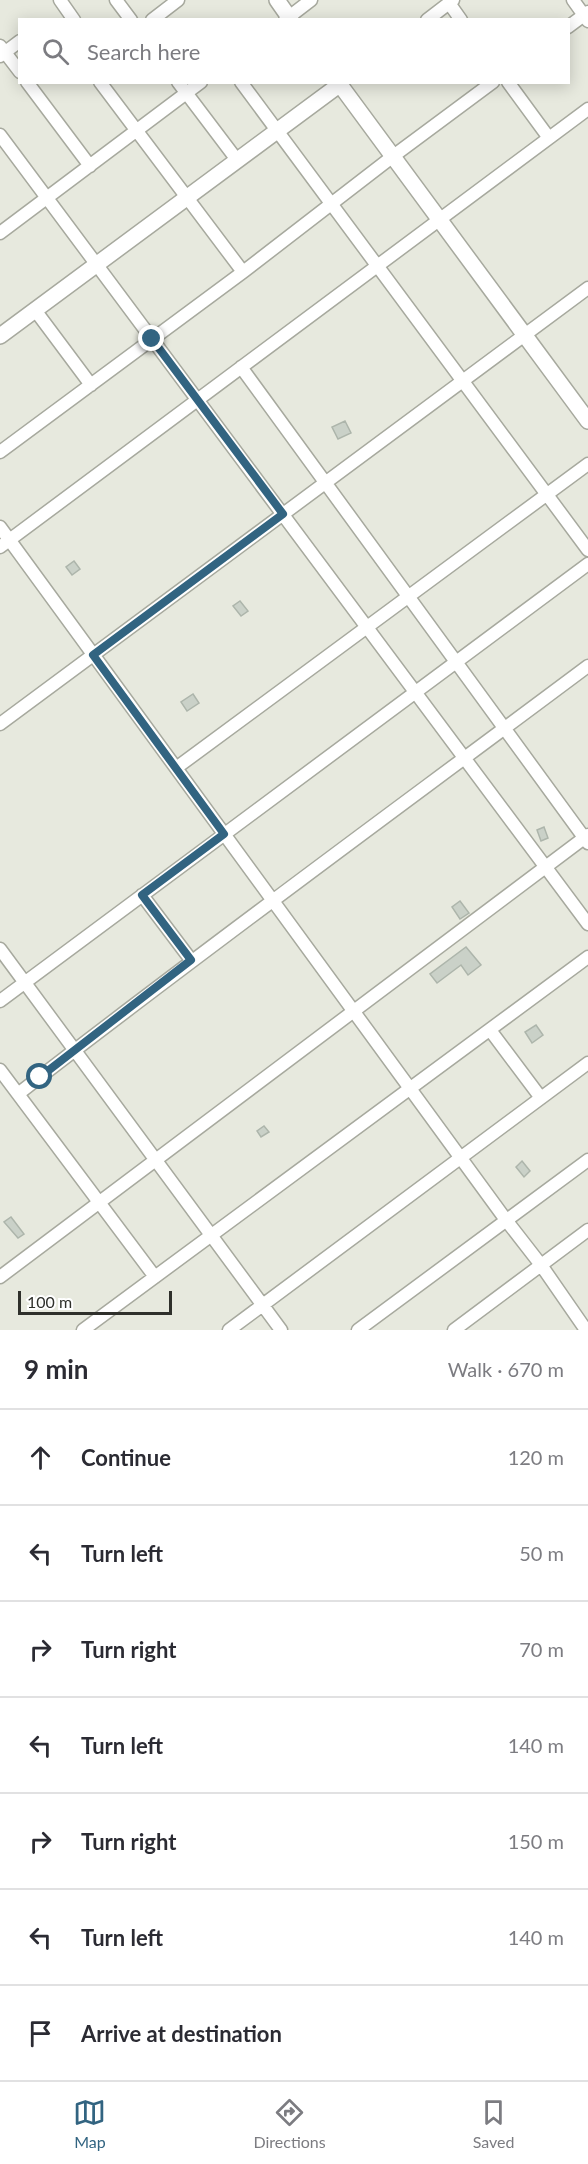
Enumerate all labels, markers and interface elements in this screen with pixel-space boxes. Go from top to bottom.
search box [18,18,570,84]
icon: search [39,35,72,68]
text: Search here [87,38,200,65]
route end [138,325,164,351]
route start [26,1063,52,1089]
scale bar [18,1288,172,1316]
text: 100 m [27,1292,72,1311]
text: 9 min [24,1353,88,1385]
text: Walk · 670 m [448,1357,564,1381]
icon: ahead [24,1441,57,1474]
text: Continue [81,1444,171,1471]
text: 120 m [508,1445,564,1469]
icon: left [24,1537,57,1570]
text: Turn left [81,1540,163,1567]
text: 50 m [519,1541,564,1565]
icon: right [24,1633,57,1666]
text: Turn right [81,1636,176,1663]
text: 70 m [519,1637,564,1661]
icon: left [24,1729,57,1762]
text: Turn left [81,1732,163,1759]
text: 140 m [508,1733,564,1757]
icon: right [24,1825,57,1858]
text: Turn right [81,1828,176,1855]
text: 150 m [508,1829,564,1853]
icon: left [24,1921,57,1954]
text: Turn left [81,1924,163,1951]
text: 140 m [508,1925,564,1949]
icon: arrive [24,2017,57,2050]
text: Arrive at destination [81,2020,282,2047]
tab: Map [73,2096,106,2151]
tab: Directions [253,2096,326,2151]
tab: Saved [473,2096,514,2151]

